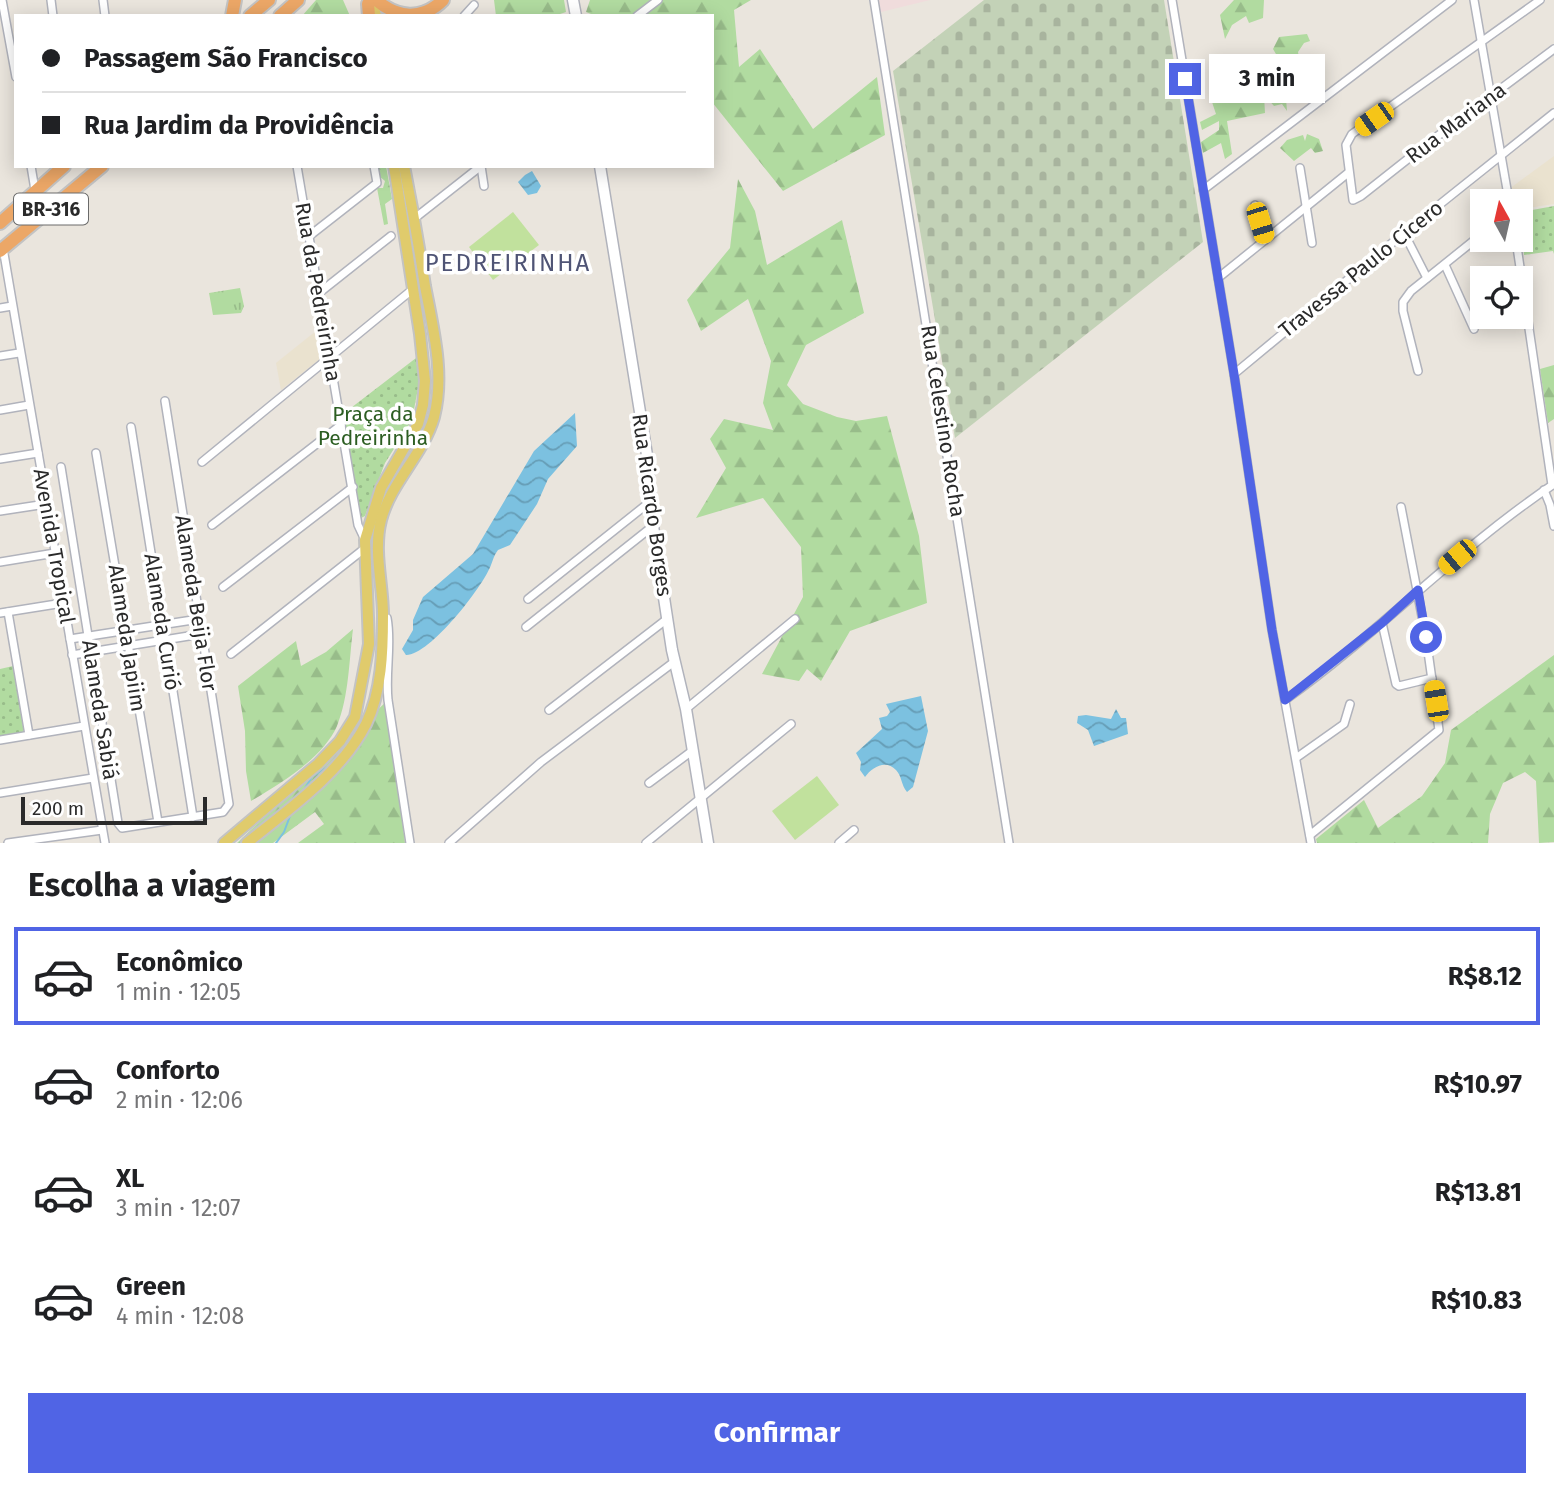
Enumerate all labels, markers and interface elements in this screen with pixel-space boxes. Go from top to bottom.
text: Passagem São Francisco [84,43,368,74]
callout: 3 min [1210,55,1325,104]
route end [1169,63,1201,95]
text: 3 min [1239,64,1295,92]
street label: Rua Mariana [1401,77,1511,169]
car [1351,98,1398,140]
text: Rua Jardim da Providência [84,110,394,141]
north arrow [1470,189,1533,252]
map controls [1470,189,1533,329]
road number: BR-316 [14,194,88,224]
street label: Travessa Paulo Cícero [1274,195,1448,343]
street label: Rua da Pedreirinha [289,200,347,384]
car [1244,200,1277,246]
district label: PEDREIRINHA [425,249,591,277]
button: locate [1470,266,1533,329]
street label: Rua Celestino Rocha [915,323,971,519]
park label: Praça da Pedreirinha [318,401,428,451]
street label: Rua Ricardo Borges [626,412,678,598]
street label: Avenida Tropical [28,466,80,626]
street label: Alameda Beija Flor [169,513,223,693]
car [1435,535,1480,579]
street label: Alameda Curió [138,552,186,692]
street label: Alameda Japiim [103,563,151,713]
route start [1410,621,1442,653]
street label: Alameda Sabiá [76,638,124,782]
car [1423,679,1450,723]
scale bar [21,794,206,826]
text: 200 m [32,797,84,820]
text: Escolha a viagem [28,866,276,904]
icon: car [32,945,95,1008]
text: Econômico [116,947,243,978]
text: R$8.12 [1448,961,1522,992]
text: 1 min · 12:05 [116,978,241,1006]
icon: car [32,1053,95,1116]
text: Conforto [116,1055,220,1086]
text: R$10.97 [1433,1069,1522,1100]
text: 2 min · 12:06 [116,1086,243,1114]
icon: car [32,1161,95,1224]
text: XL [116,1163,144,1194]
text: R$13.81 [1435,1177,1522,1208]
text: 3 min · 12:07 [116,1194,240,1222]
icon: car [32,1269,95,1332]
text: Green [116,1271,186,1302]
text: R$10.83 [1431,1285,1522,1316]
text: 4 min · 12:08 [116,1302,244,1330]
button: Confirmar [28,1393,1526,1473]

